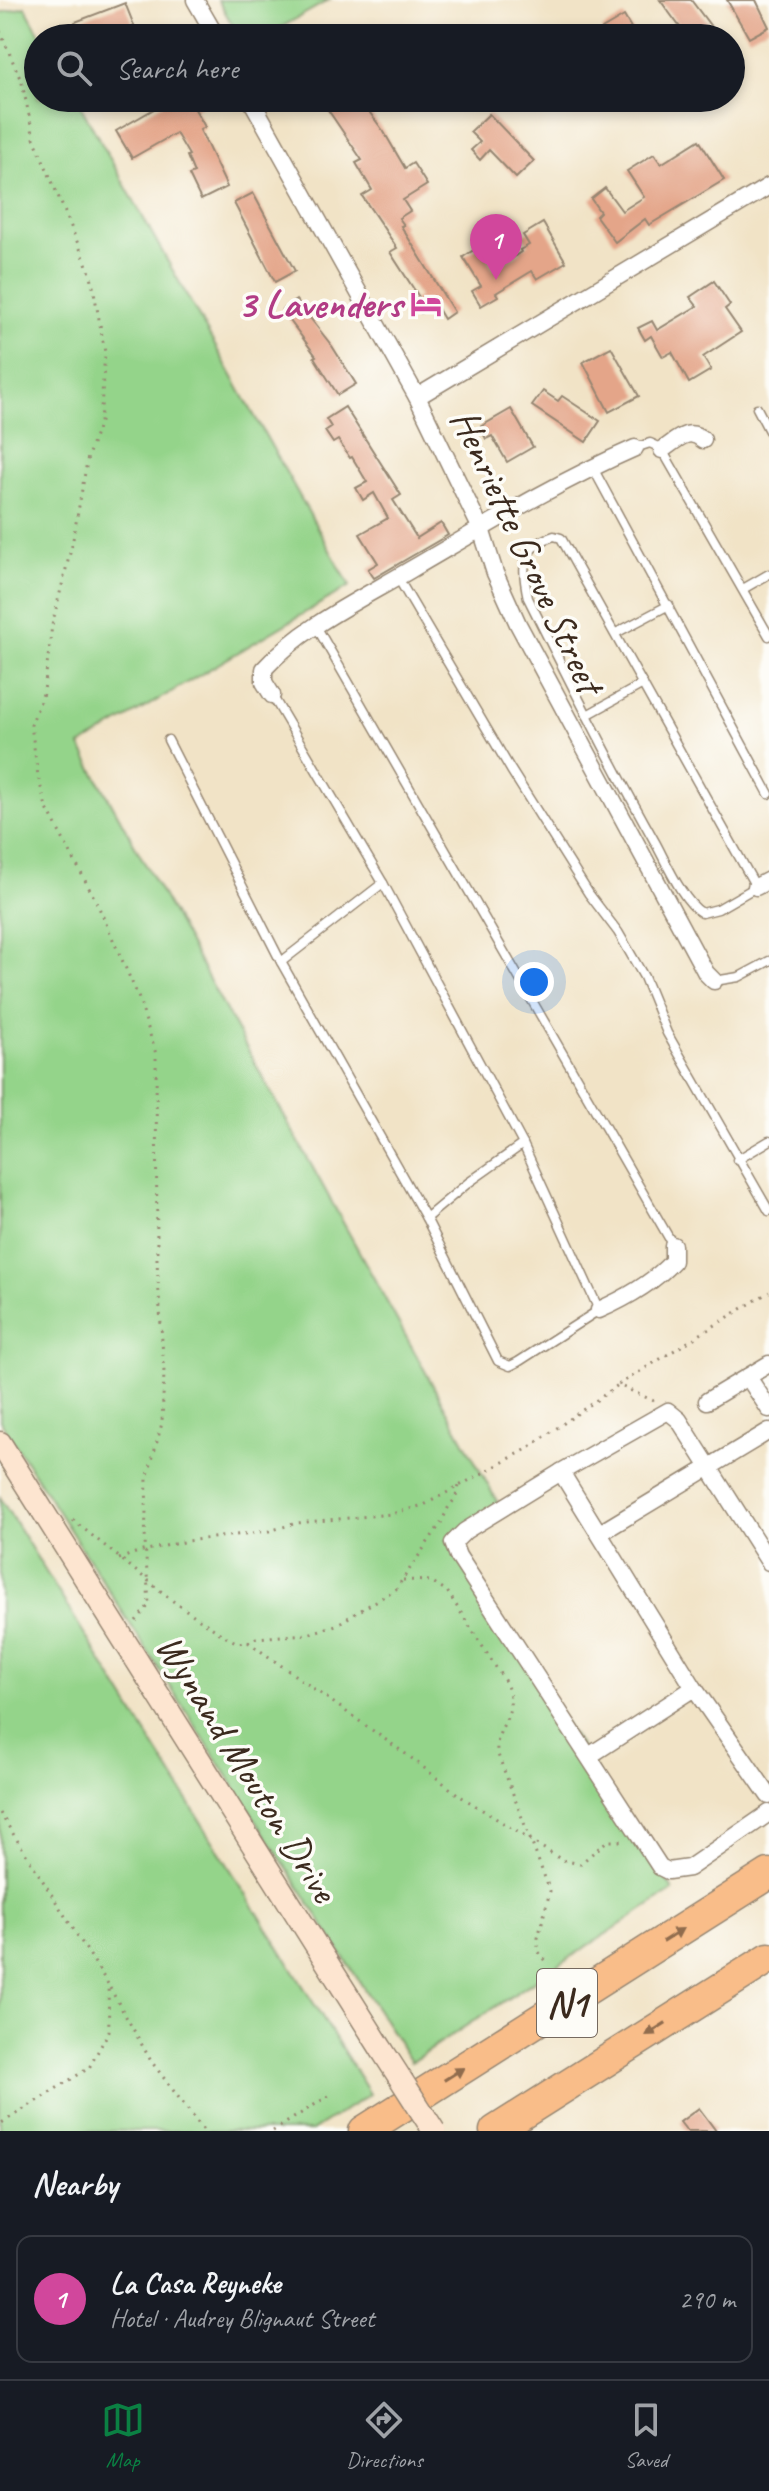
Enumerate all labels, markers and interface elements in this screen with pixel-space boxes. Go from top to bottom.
search box [24,24,745,112]
icon: search [52,46,96,90]
text: Search here [116,49,238,87]
pin: 1 [470,214,522,280]
place label: 3 Lavenders [237,279,406,329]
hotel icon: 3 Lavenders [409,287,443,321]
street label: Henriette Grove Street [439,401,617,706]
your location [514,962,554,1002]
street label: Wynand Mouton Drive [145,1625,351,1914]
one-way arrow [662,1928,684,1942]
road number: N1 [537,1969,597,2037]
one-way arrow [645,2022,667,2036]
one-way arrow [443,2067,464,2082]
text: Nearby [32,2162,118,2205]
text: La Casa Reyneke [110,2264,281,2302]
text: 1 [54,2283,66,2316]
text: 290 m [679,2283,735,2316]
text: Hotel · Audrey Blignaut Street [110,2302,374,2335]
tab: Map [101,2398,145,2474]
tab: Directions [346,2398,423,2474]
tab: Saved [624,2398,668,2474]

